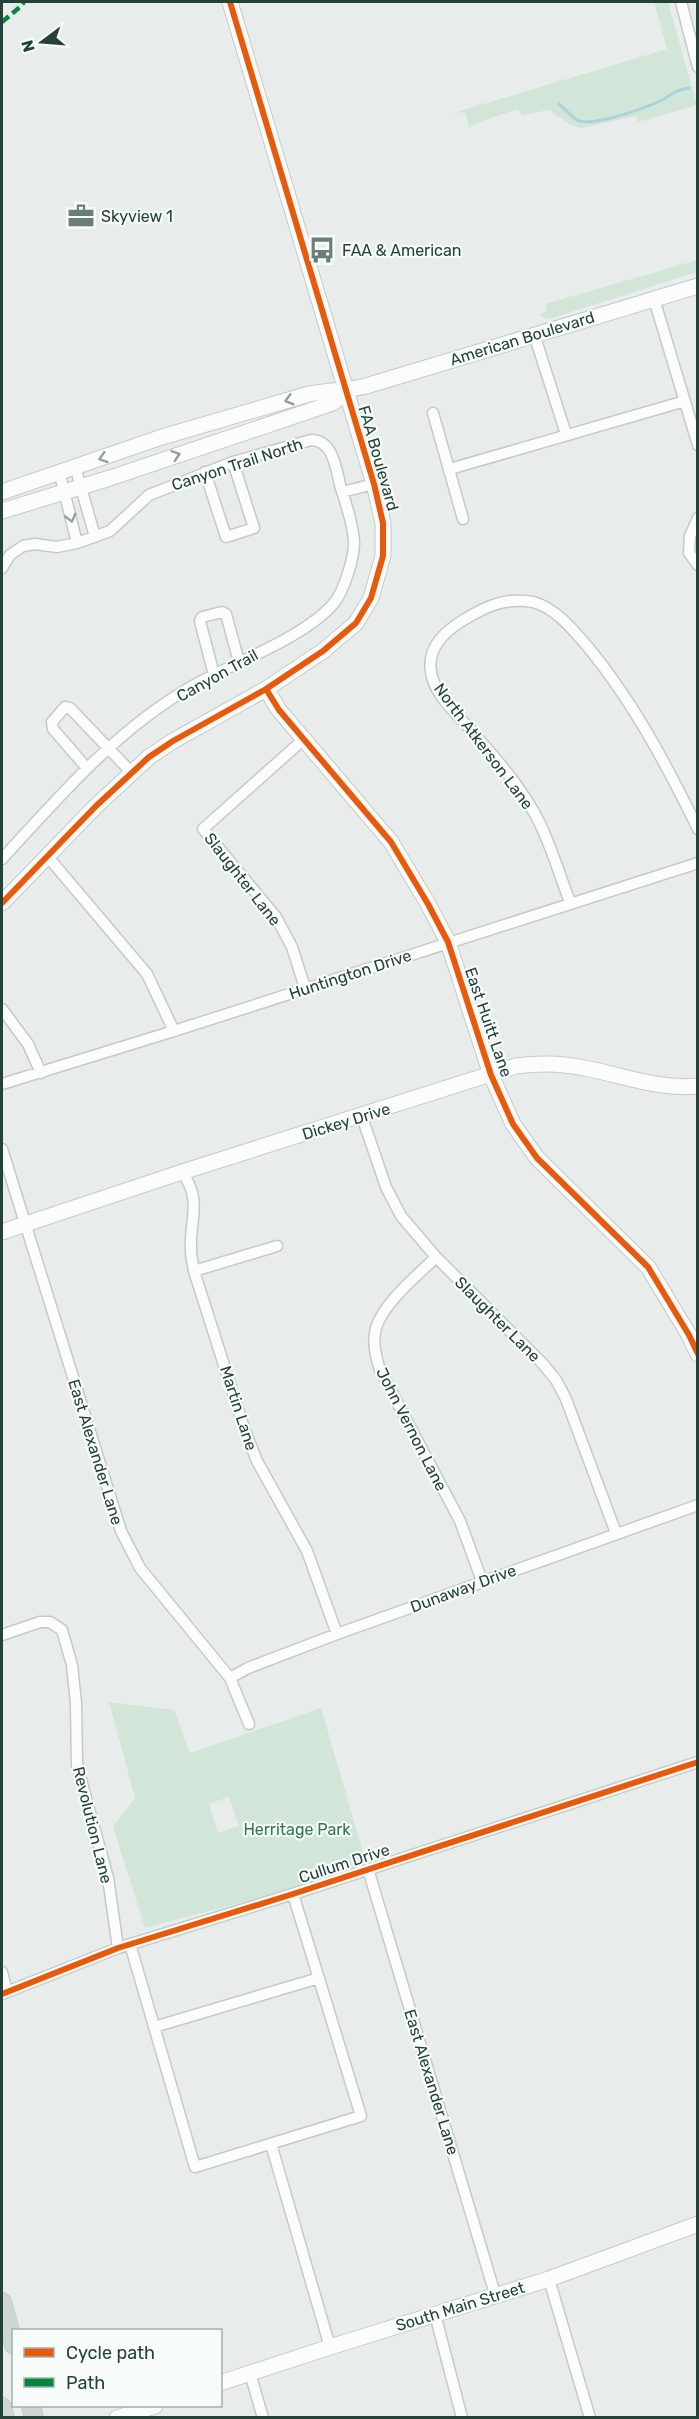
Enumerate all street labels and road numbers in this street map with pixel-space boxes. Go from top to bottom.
street label: American Boulevard [448,307,597,369]
street label: FAA Boulevard [354,403,403,513]
street label: Canyon Trail North [169,434,305,495]
street label: Canyon Trail [173,645,261,706]
street label: North Atkerson Lane [430,680,537,813]
street label: Slaughter Lane [200,829,285,930]
street label: Huntington Drive [287,946,414,1003]
street label: East Huitt Lane [461,965,516,1080]
street label: Dickey Drive [300,1099,393,1144]
street label: Slaughter Lane [451,1273,544,1366]
street label: Martin Lane [216,1363,261,1453]
street label: John Vernon Lane [372,1364,451,1494]
street label: East Alexander Lane [64,1377,127,1527]
street label: Dunaway Drive [408,1561,519,1616]
street label: Revolution Lane [69,1765,116,1886]
street label: Cullum Drive [296,1840,392,1887]
street label: East Alexander Lane [400,2007,463,2157]
street label: South Main Street [393,2278,527,2335]

